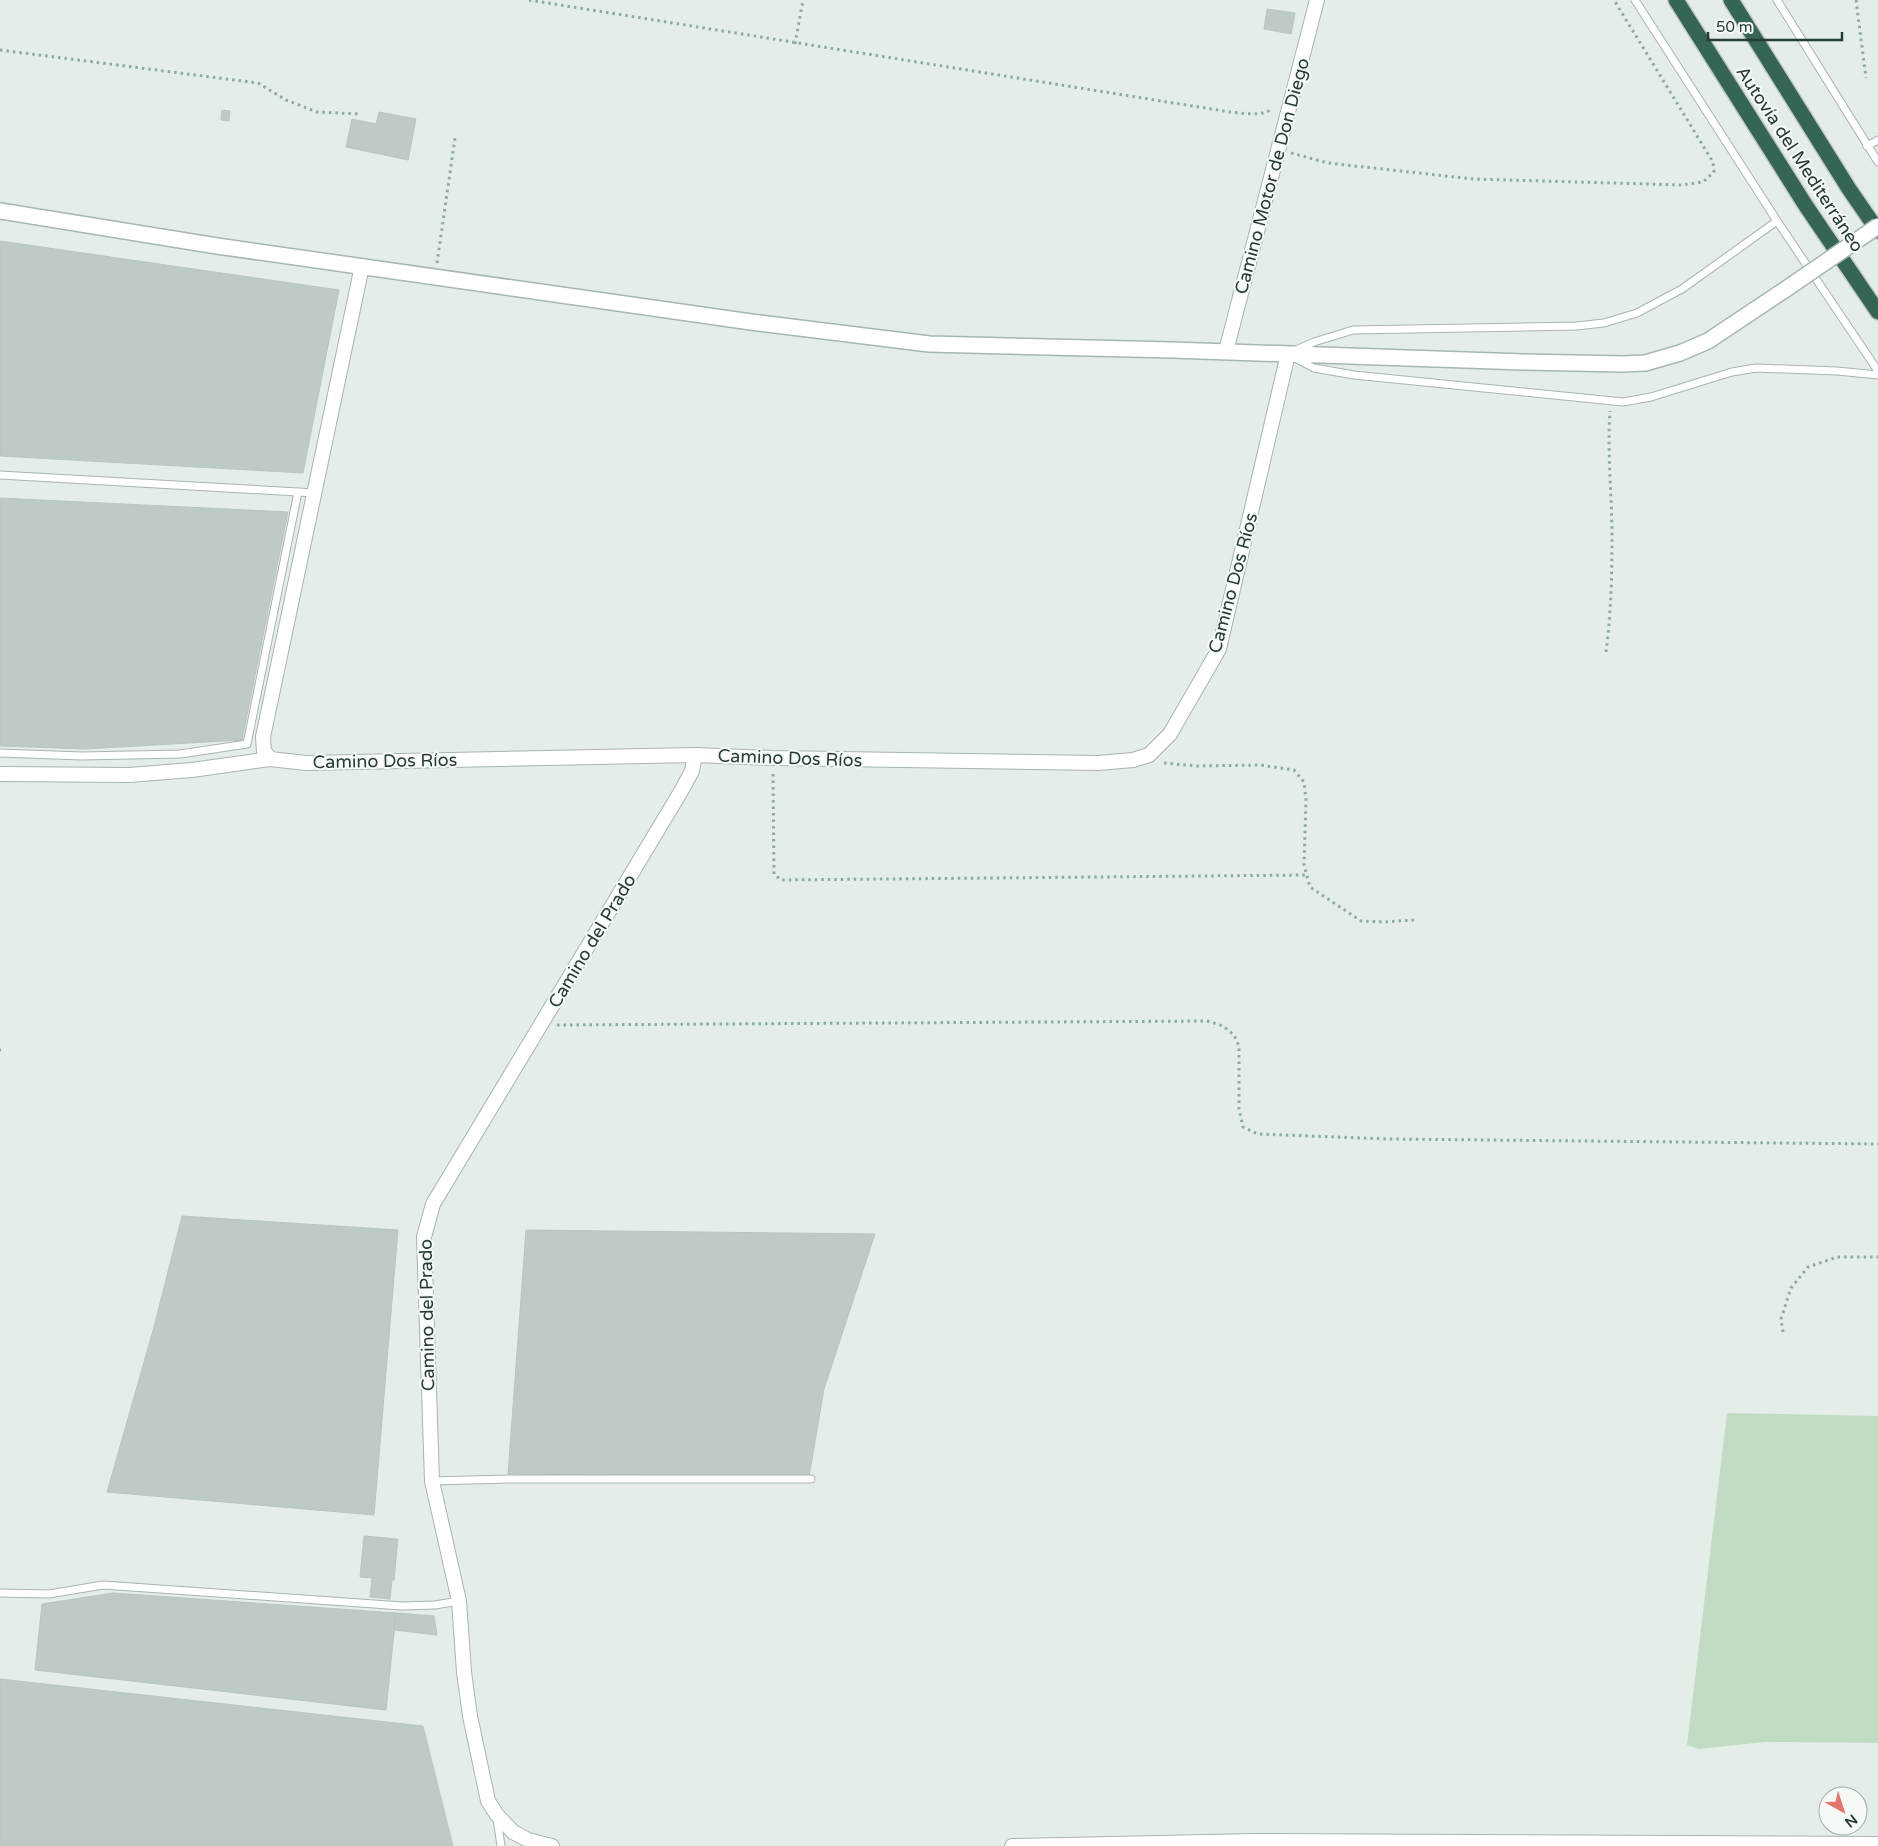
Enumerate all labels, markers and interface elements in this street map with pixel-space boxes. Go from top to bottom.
scale bar [1708,10,1842,42]
text: 50 m [1716,18,1753,36]
street label: Camino Motor de Don Diego [1230,55,1314,297]
street label: Autovía del Mediterráneo [1732,62,1868,256]
street label: Camino Dos Ríos [1204,510,1262,656]
street label: Camino Dos Ríos [717,744,863,772]
street label: Camino Dos Ríos [313,749,457,773]
street label: Camino del Prado [543,870,641,1012]
street label: Camino del Prado [415,1239,439,1391]
north arrow [1818,1786,1868,1836]
text: N [1841,1811,1861,1831]

